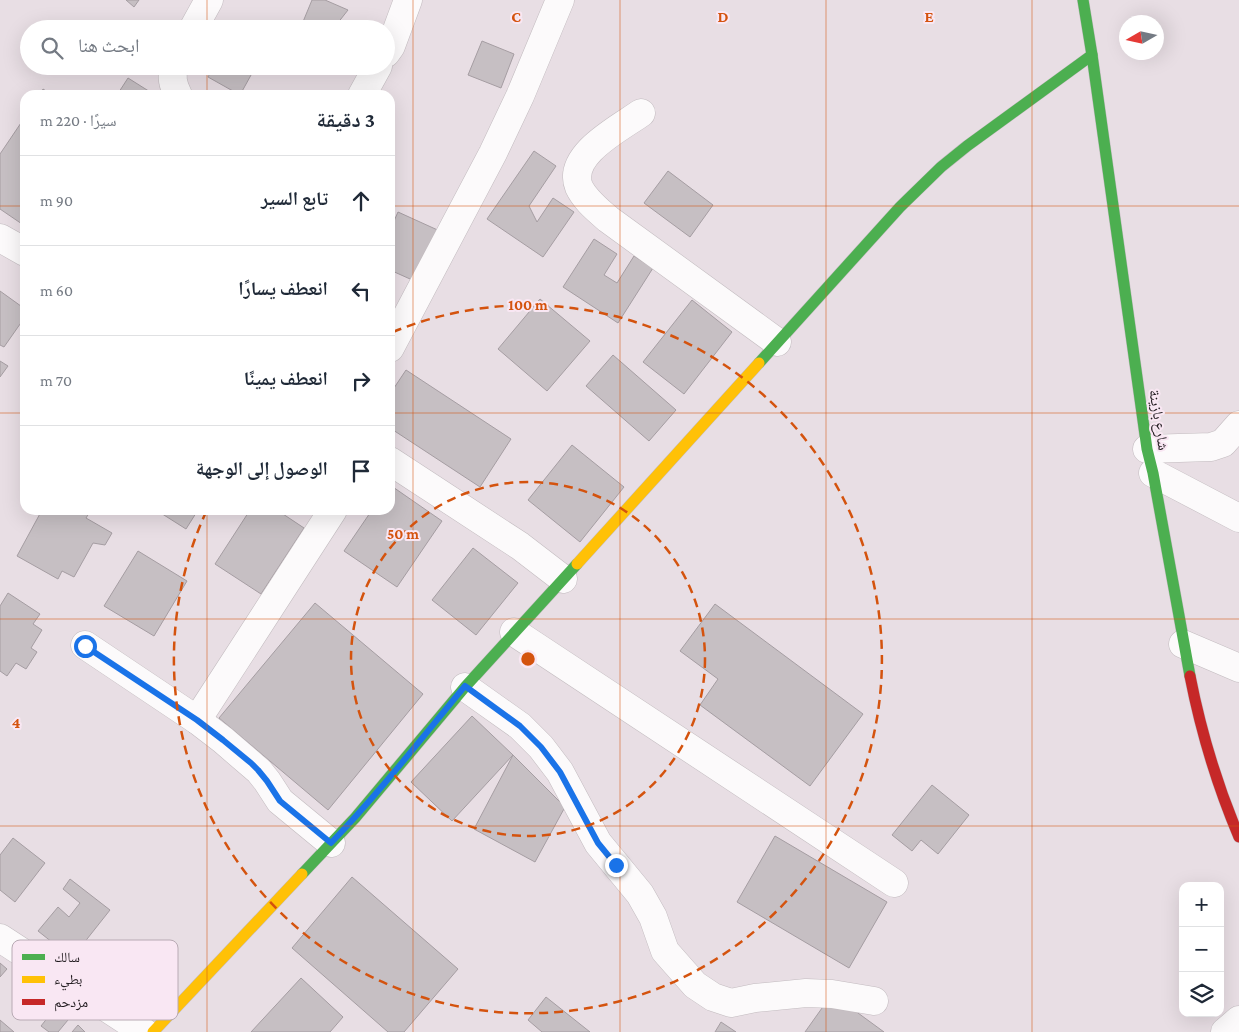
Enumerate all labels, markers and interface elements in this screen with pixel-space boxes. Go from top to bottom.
text: C [511,8,521,25]
text: D [717,8,729,25]
text: E [924,8,934,25]
north arrow [1119,15,1164,60]
search box [20,20,395,75]
icon: search [38,34,66,62]
text: ابحث هنا [78,35,140,56]
text: 3 دقيقة [317,108,375,132]
text: سيرًا · 220 m [40,112,116,129]
icon: ahead [347,187,375,215]
text: تابع السير [261,188,328,209]
text: 90 m [40,192,73,209]
icon: left [347,277,375,305]
text: انعطف يسارًا [238,278,328,299]
text: 60 m [40,282,73,299]
text: 100 m [508,297,548,313]
icon: right [347,367,375,395]
text: انعطف يمينًا [244,368,328,389]
text: 70 m [40,372,72,389]
street label: شارع بازينة [1144,388,1172,452]
icon: arrive [347,457,375,485]
text: الوصول إلى الوجهة [196,458,328,479]
text: 50 m [387,526,419,542]
route start [74,635,97,658]
centre of rings [519,650,537,668]
text: 4 [12,714,21,731]
route end [605,854,628,877]
map controls [1179,882,1224,1017]
button: + [1179,882,1224,927]
button: − [1179,927,1224,972]
legend [12,940,178,1020]
text: سالك [54,949,80,965]
text: بطيء [54,971,83,991]
button: layers [1179,972,1224,1017]
text: مزدحم [54,994,88,1012]

